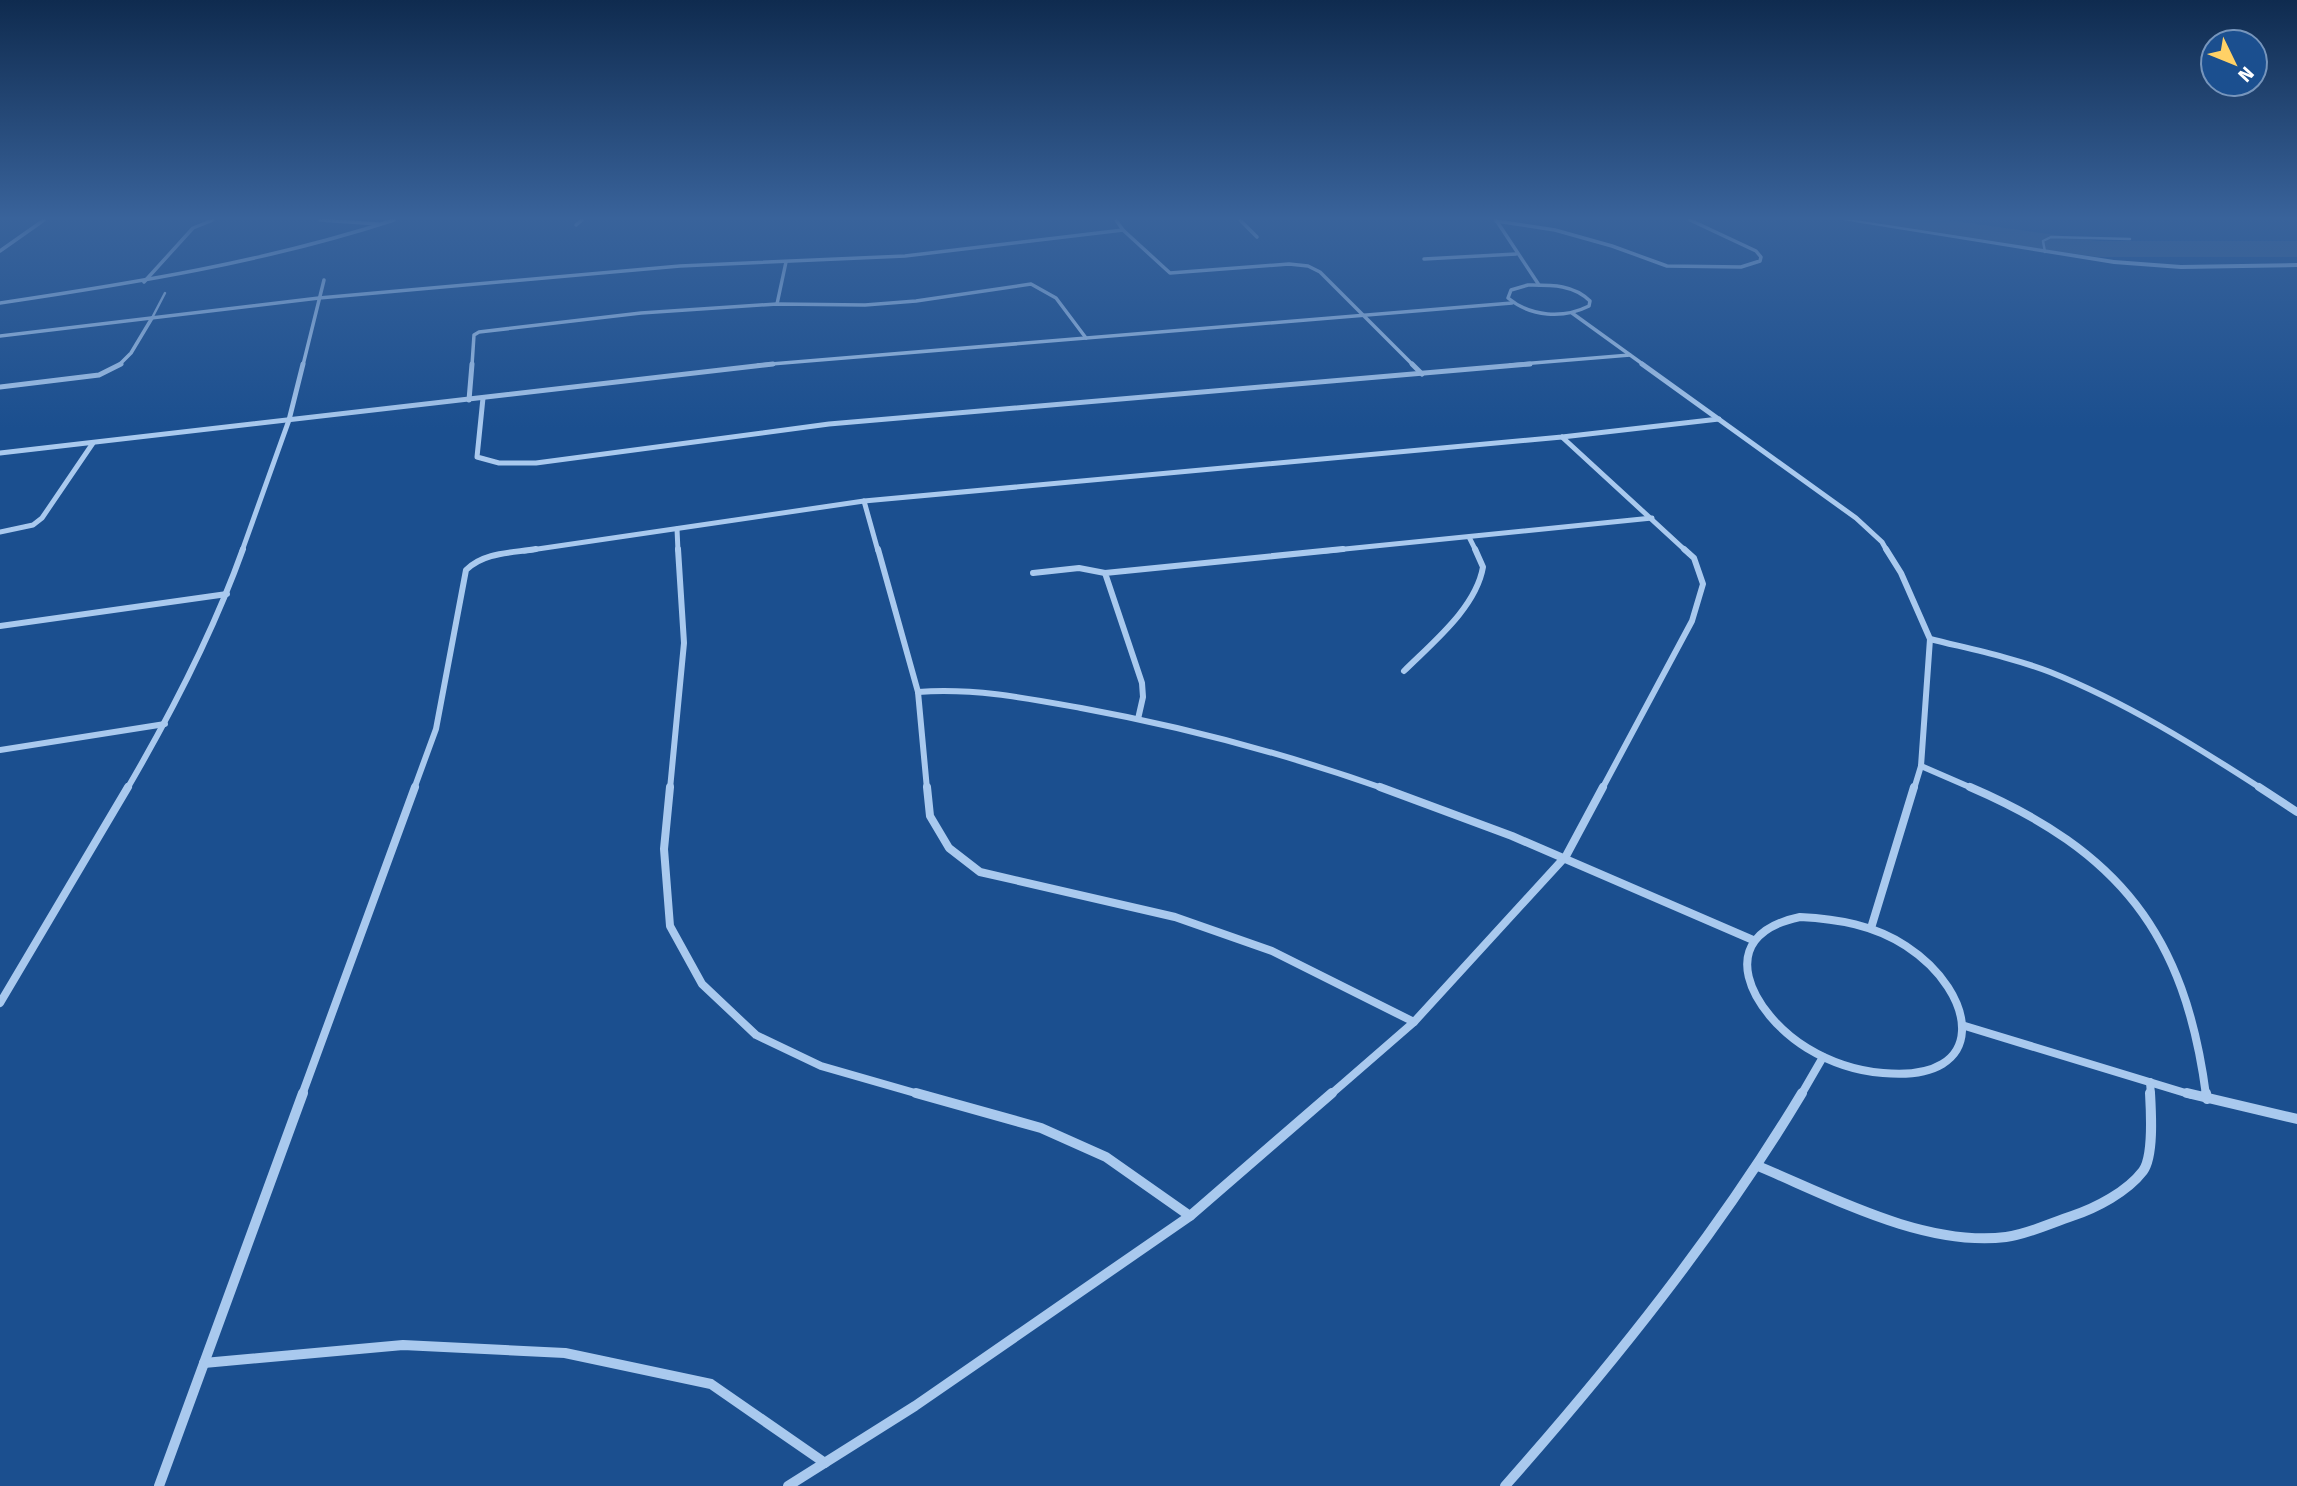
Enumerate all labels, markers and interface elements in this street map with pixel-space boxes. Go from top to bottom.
north arrow [2199,28,2269,98]
text: N [2233,62,2259,87]

